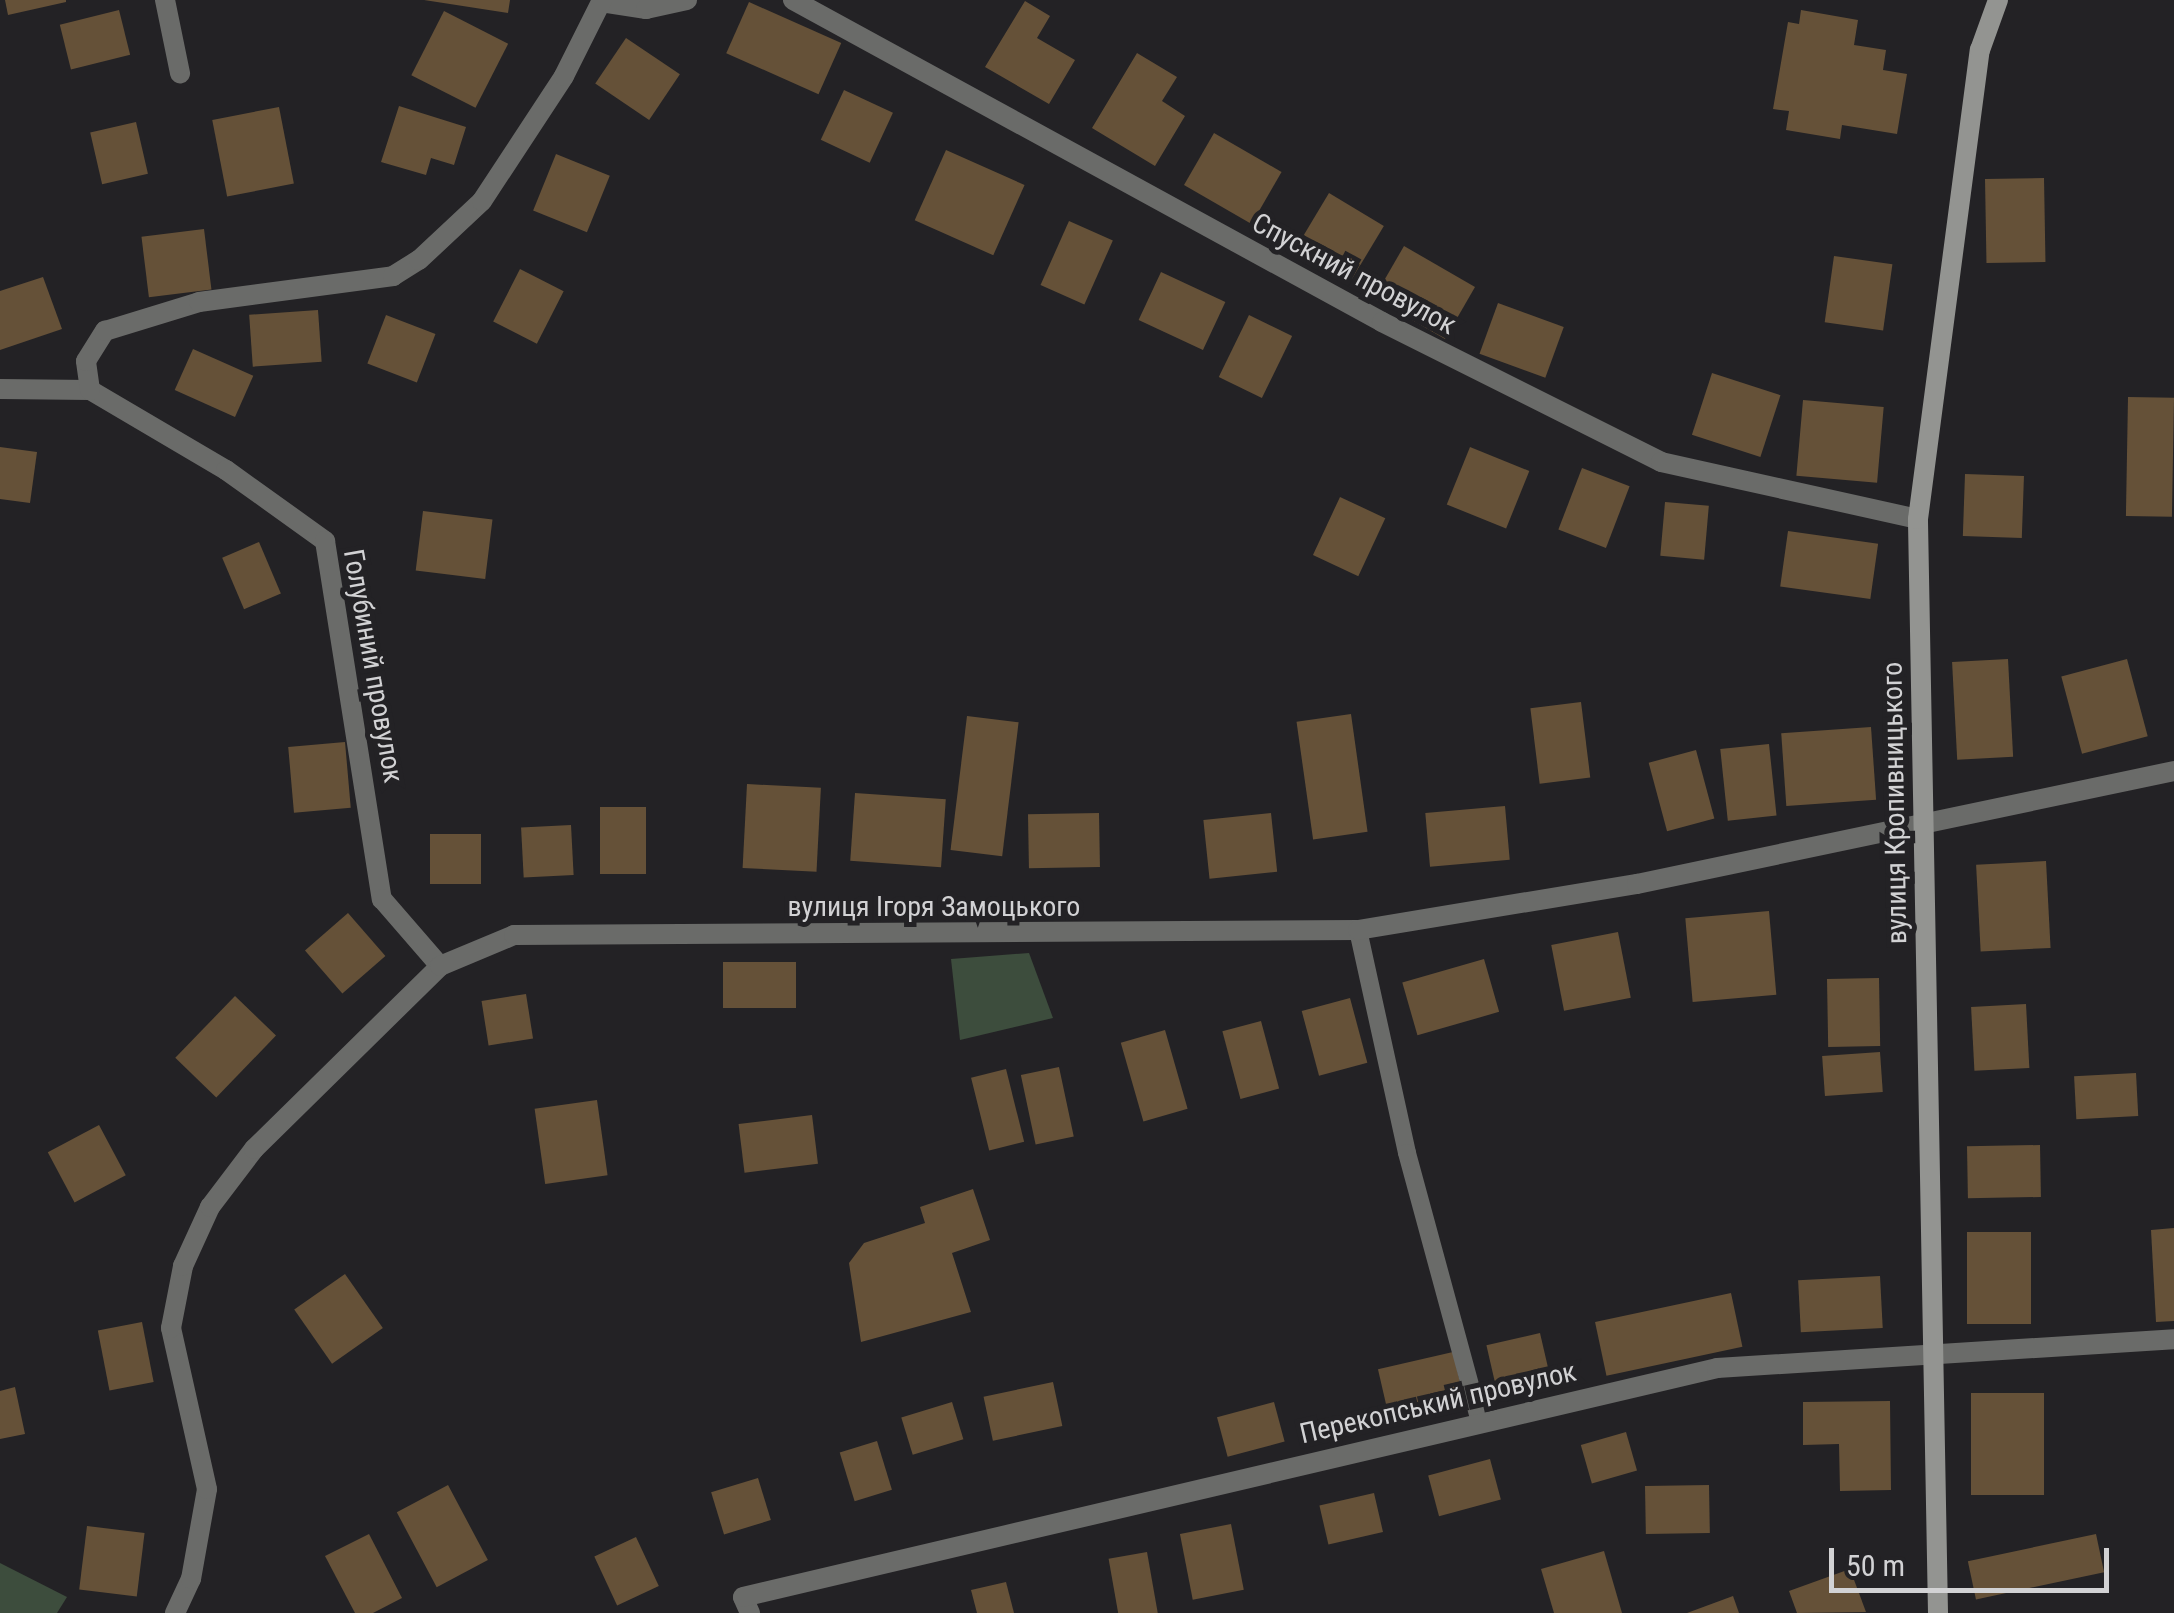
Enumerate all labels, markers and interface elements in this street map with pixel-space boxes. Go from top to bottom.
street label: Спускний провулок [1246,206,1462,342]
street label: Голубиний провулок [336,547,410,785]
street label: вулиця Кропивницького [1876,662,1914,944]
street label: вулиця Ігоря Замоцького [788,890,1080,924]
street label: Перекопський провулок [1297,1355,1579,1451]
scale bar [1834,1528,2114,1590]
text: 50 m [1846,1548,1905,1583]

